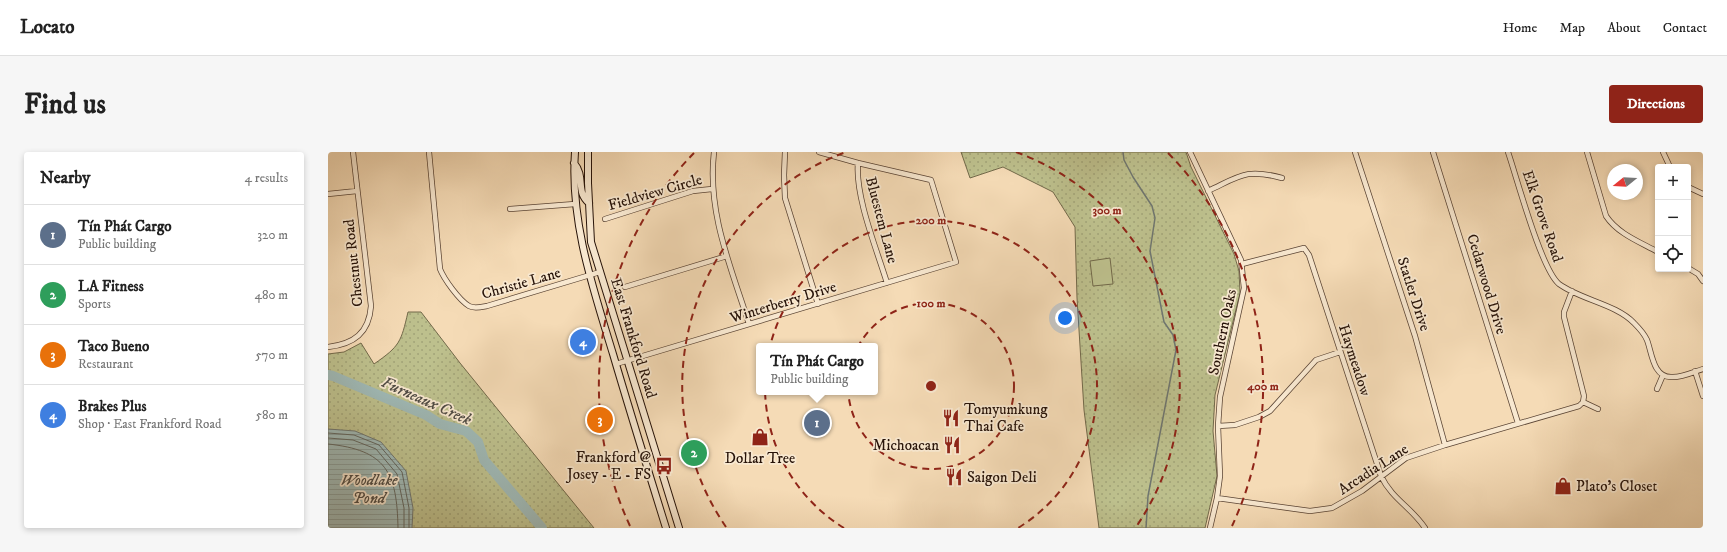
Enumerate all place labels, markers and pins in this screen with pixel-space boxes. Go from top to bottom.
pin: 4 [570,327,596,357]
centre of rings [924,379,938,393]
place label: Tomyumkung Thai Cafe [964,400,1048,436]
pin: 3 [587,405,613,435]
pin: 1 [804,408,830,438]
restaurant icon: Tomyumkung Thai Cafe [941,408,961,428]
shop icon: Dollar Tree [750,427,770,447]
restaurant icon: Michoacan [942,435,962,455]
place label: Michoacan [873,436,939,455]
pin: 2 [681,438,707,468]
place label: Frankford @ Josey - E - FS [565,448,652,484]
place label: Dollar Tree [725,449,795,468]
bus stop icon: Frankford @ Josey - E - FS [654,456,674,476]
restaurant icon: Saigon Deli [944,467,964,487]
place label: Saigon Deli [967,468,1037,487]
shop icon: Plato's Closet [1553,476,1573,496]
place label: Plato's Closet [1576,477,1657,496]

